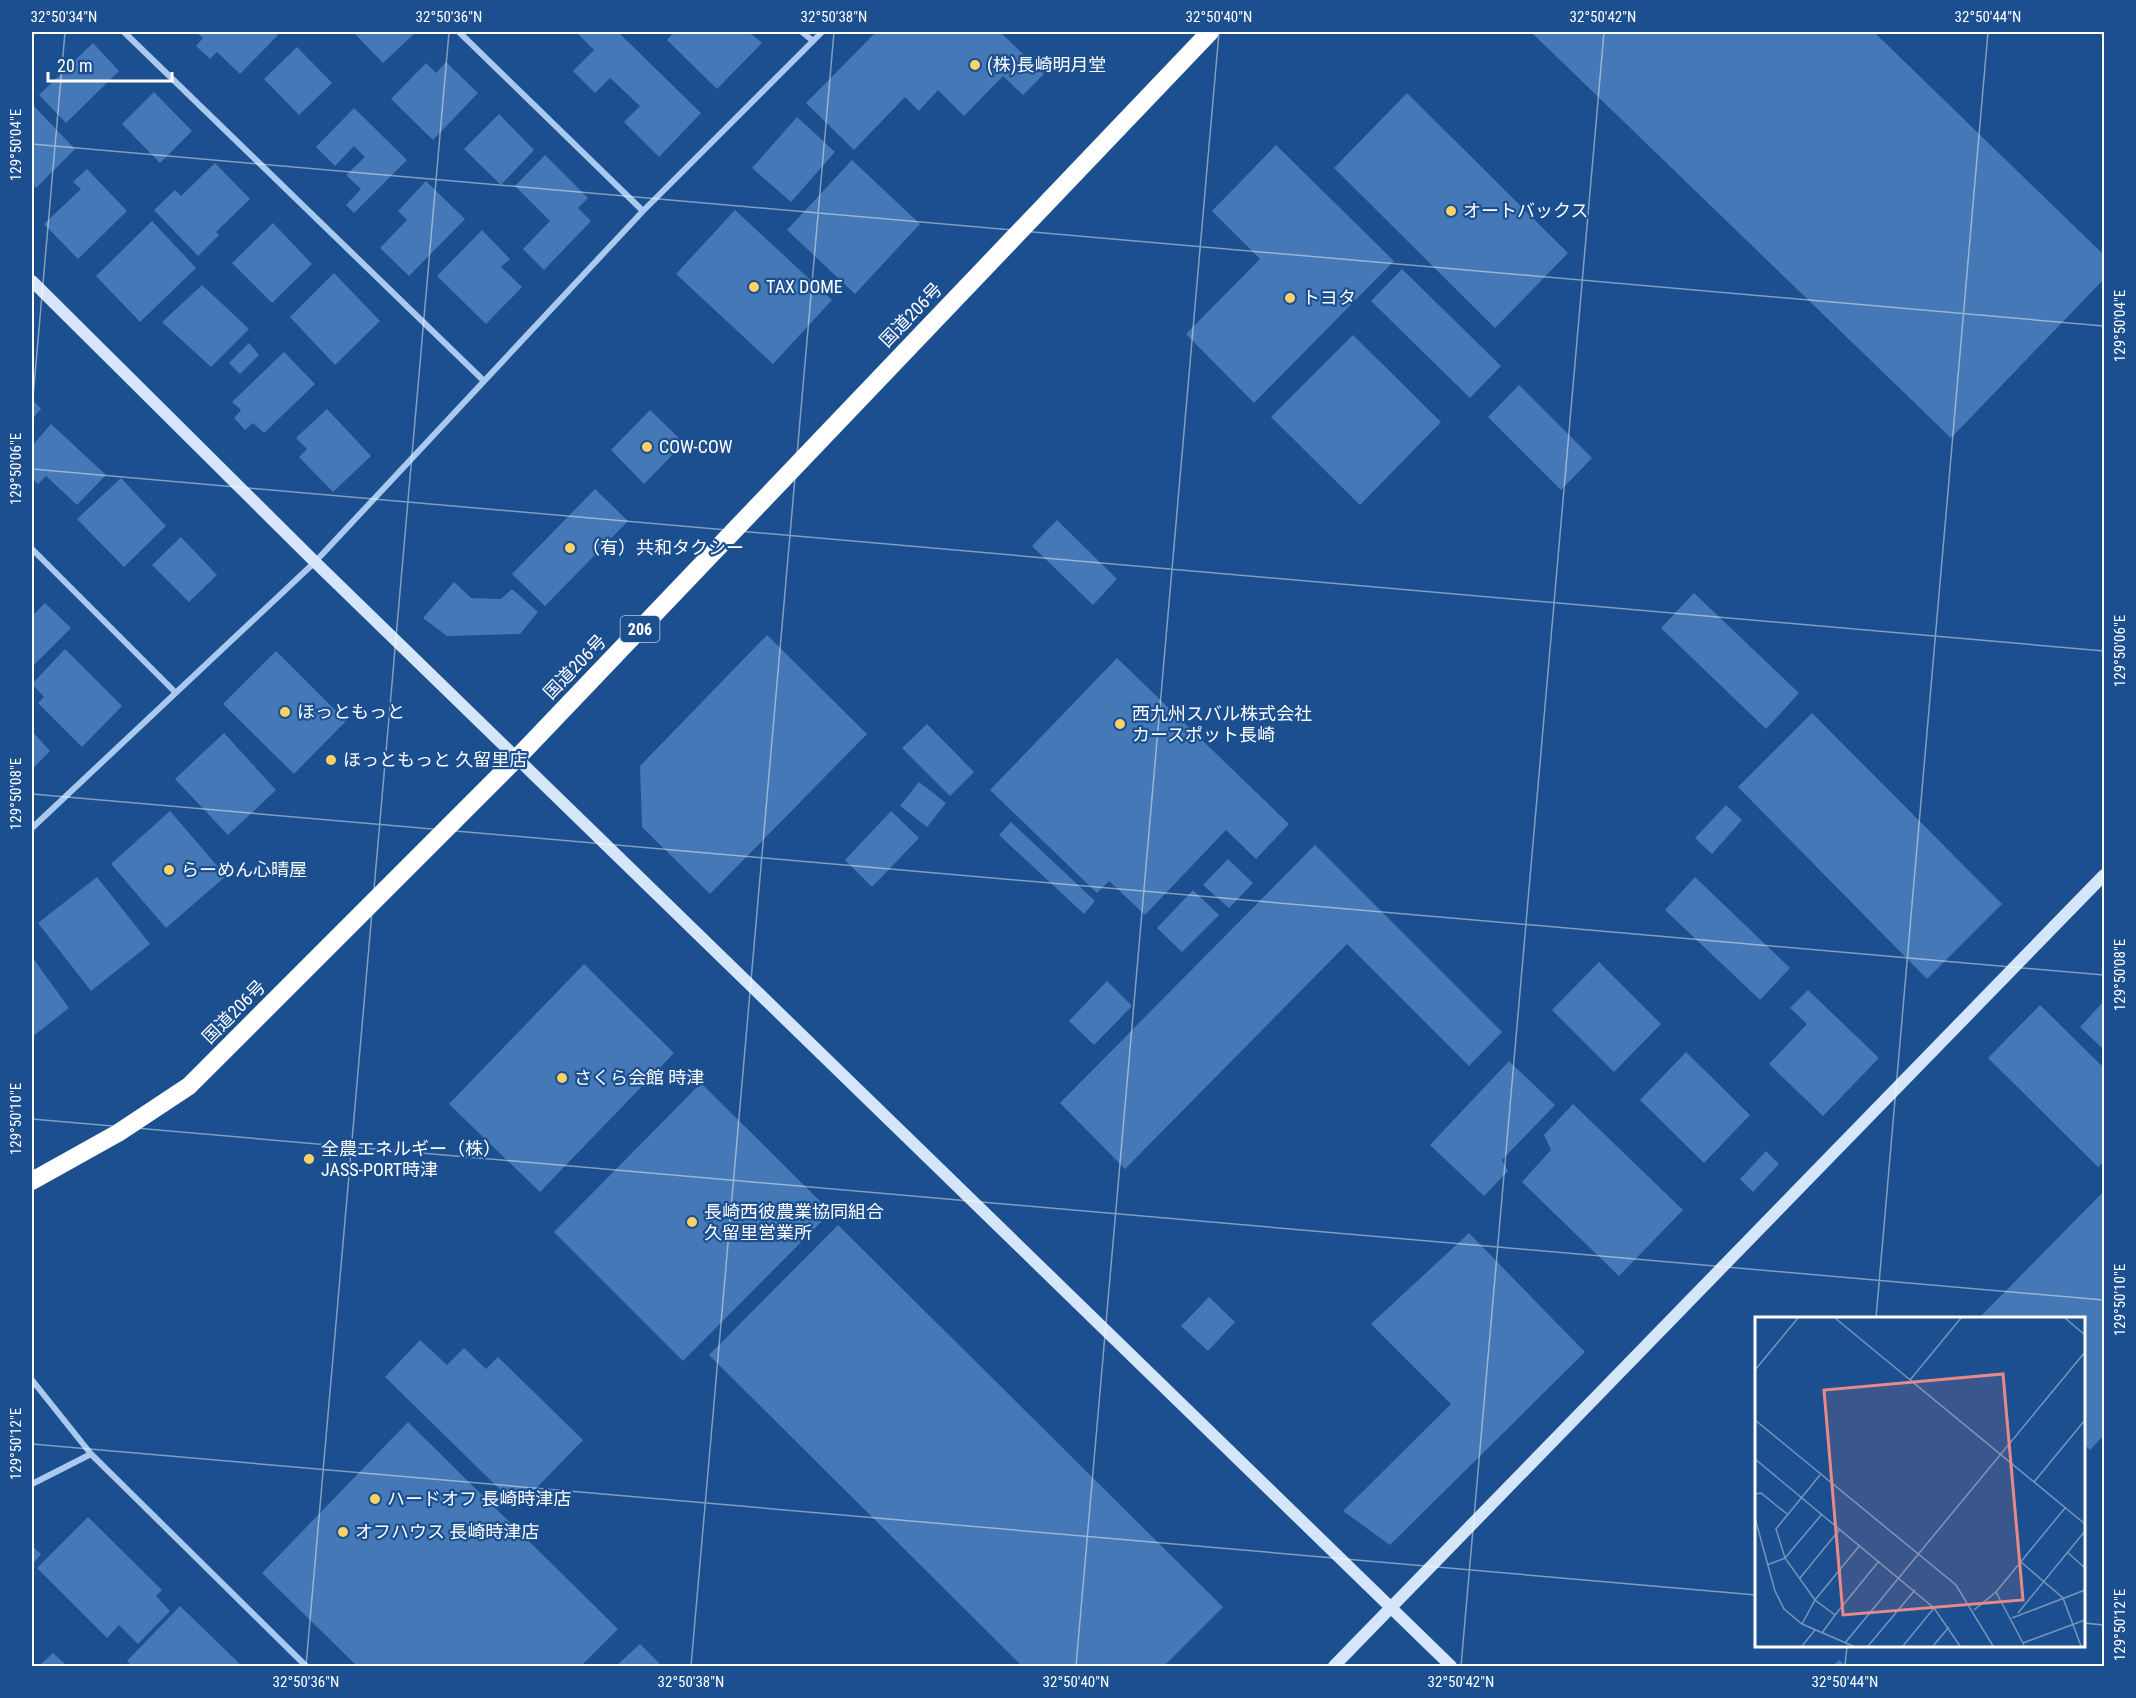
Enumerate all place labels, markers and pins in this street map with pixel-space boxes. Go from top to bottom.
place label: (株)長崎明月堂 [987,54,1106,76]
marker: (株)長崎明月堂 [968,58,982,72]
place label: オートバックス [1463,200,1588,221]
marker: オートバックス [1444,204,1458,218]
place label: TAX DOME [766,276,843,297]
marker: TAX DOME [747,280,761,294]
place label: トヨタ [1302,287,1356,308]
marker: トヨタ [1283,291,1297,305]
place label: COW-COW [659,436,733,457]
marker: COW-COW [640,440,654,454]
place label: （有）共和タクシー [582,537,744,558]
marker: （有）共和タクシー [563,541,577,555]
place label: ほっともっと [297,701,405,722]
place label: 西九州スバル株式会社 カースポット長崎 [1132,703,1312,745]
marker: ほっともっと [278,705,292,719]
marker: 西九州スバル株式会社 カースポット長崎 [1113,717,1127,731]
place label: ほっともっと 久留里店 [343,749,527,770]
marker: ほっともっと 久留里店 [324,753,338,767]
place label: らーめん心晴屋 [181,859,307,880]
marker: らーめん心晴屋 [162,863,176,877]
place label: さくら会館 時津 [574,1067,704,1088]
marker: さくら会館 時津 [555,1071,569,1085]
place label: 全農エネルギー（株） JASS-PORT時津 [321,1138,501,1180]
marker: 全農エネルギー（株） JASS-PORT時津 [302,1152,316,1166]
place label: 長崎西彼農業協同組合 久留里営業所 [704,1201,884,1243]
marker: 長崎西彼農業協同組合 久留里営業所 [685,1215,699,1229]
place label: ハードオフ 長崎時津店 [387,1488,571,1509]
marker: ハードオフ 長崎時津店 [368,1492,382,1506]
place label: オフハウス 長崎時津店 [355,1521,539,1542]
marker: オフハウス 長崎時津店 [336,1525,350,1539]

